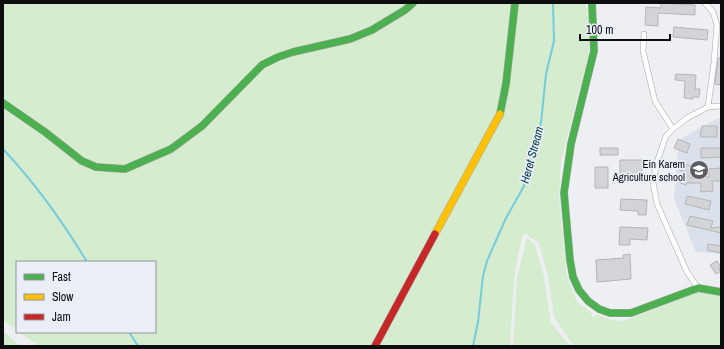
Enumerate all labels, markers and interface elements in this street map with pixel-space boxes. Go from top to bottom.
scale bar [580,16,670,42]
text: 100 m [586,22,613,38]
water label: Heret Stream [517,125,547,185]
place label: Ein Karem Agriculture school [612,157,685,184]
school or university icon: Ein Karem Agriculture school [688,159,710,181]
legend [16,261,156,333]
text: Fast [52,269,71,285]
text: Slow [52,289,74,305]
text: Jam [52,309,71,325]

